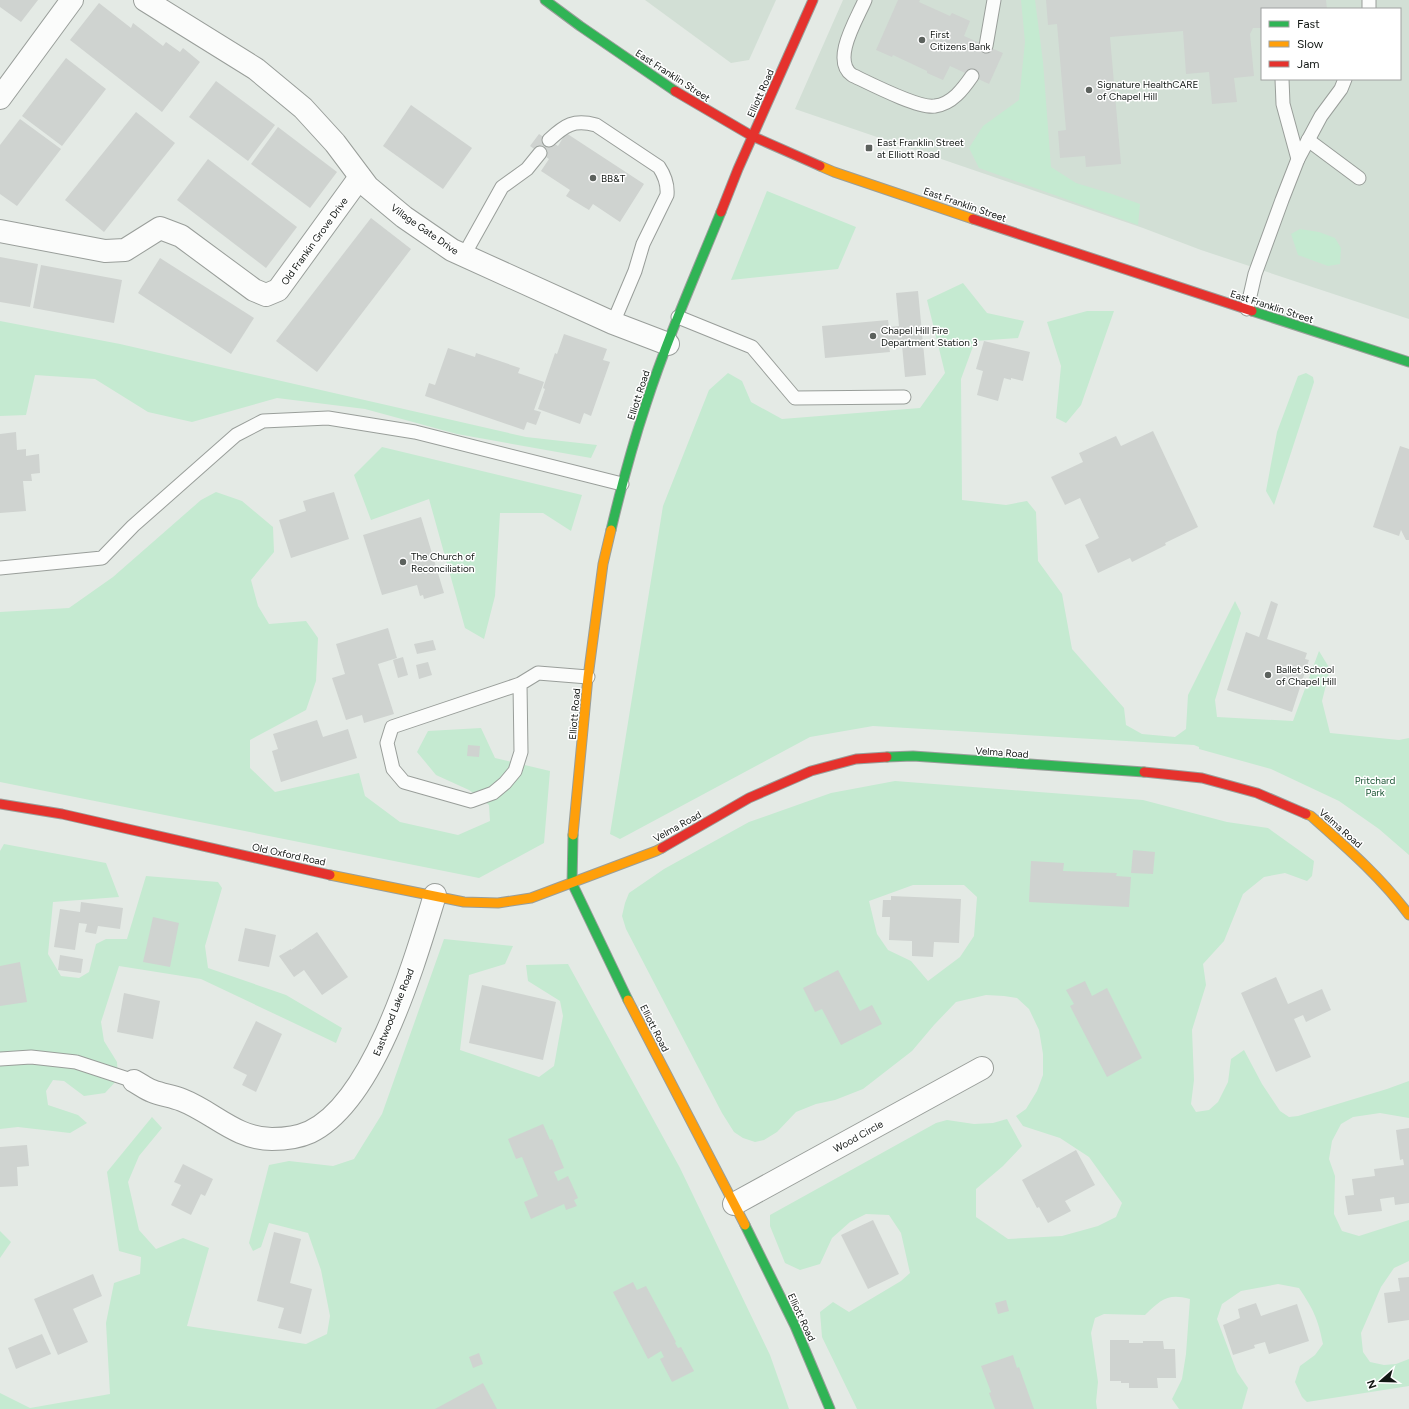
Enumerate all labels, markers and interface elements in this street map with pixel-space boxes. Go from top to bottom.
legend [1261,8,1401,80]
text: Fast [1297,17,1320,31]
place label: First Citizens Bank [930,28,990,53]
marker: First Citizens Bank [917,35,927,45]
text: Slow [1297,37,1324,51]
street label: East Franklin Street [633,46,713,105]
text: Jam [1297,57,1320,71]
street label: Elliott Road [744,67,777,119]
place label: Signature HealthCARE of Chapel Hill [1097,78,1199,103]
marker: Signature HealthCARE of Chapel Hill [1084,85,1094,95]
place label: East Franklin Street at Elliott Road [877,136,964,161]
marker: East Franklin Street at Elliott Road [864,143,874,153]
place label: BB&T [601,172,626,185]
marker: BB&T [588,173,598,183]
street label: East Franklin Street [922,184,1008,225]
street label: Old Frankin Grove Drive [278,194,351,288]
street label: Village Gate Drive [388,201,462,258]
street label: East Franklin Street [1229,287,1315,326]
place label: Chapel Hill Fire Department Station 3 [881,324,978,349]
marker: Chapel Hill Fire Department Station 3 [868,331,878,341]
street label: Elliott Road [624,369,653,422]
place label: The Church of Reconciliation [411,550,475,575]
marker: The Church of Reconciliation [398,557,408,567]
place label: Ballet School of Chapel Hill [1276,663,1336,688]
marker: Ballet School of Chapel Hill [1263,670,1273,680]
street label: Elliott Road [566,688,583,740]
street label: Velma Road [975,744,1029,761]
park label: Pritchard Park [1355,774,1395,799]
street label: Velma Road [1316,806,1365,851]
street label: Velma Road [651,808,704,845]
street label: Old Oxford Road [251,840,327,869]
street label: Eastwood Lake Road [370,966,417,1058]
street label: Elliott Road [637,1002,672,1054]
street label: Wood Circle [831,1117,886,1155]
street label: Elliott Road [785,1291,818,1343]
north arrow [1361,1361,1401,1401]
text: N [1365,1378,1380,1390]

